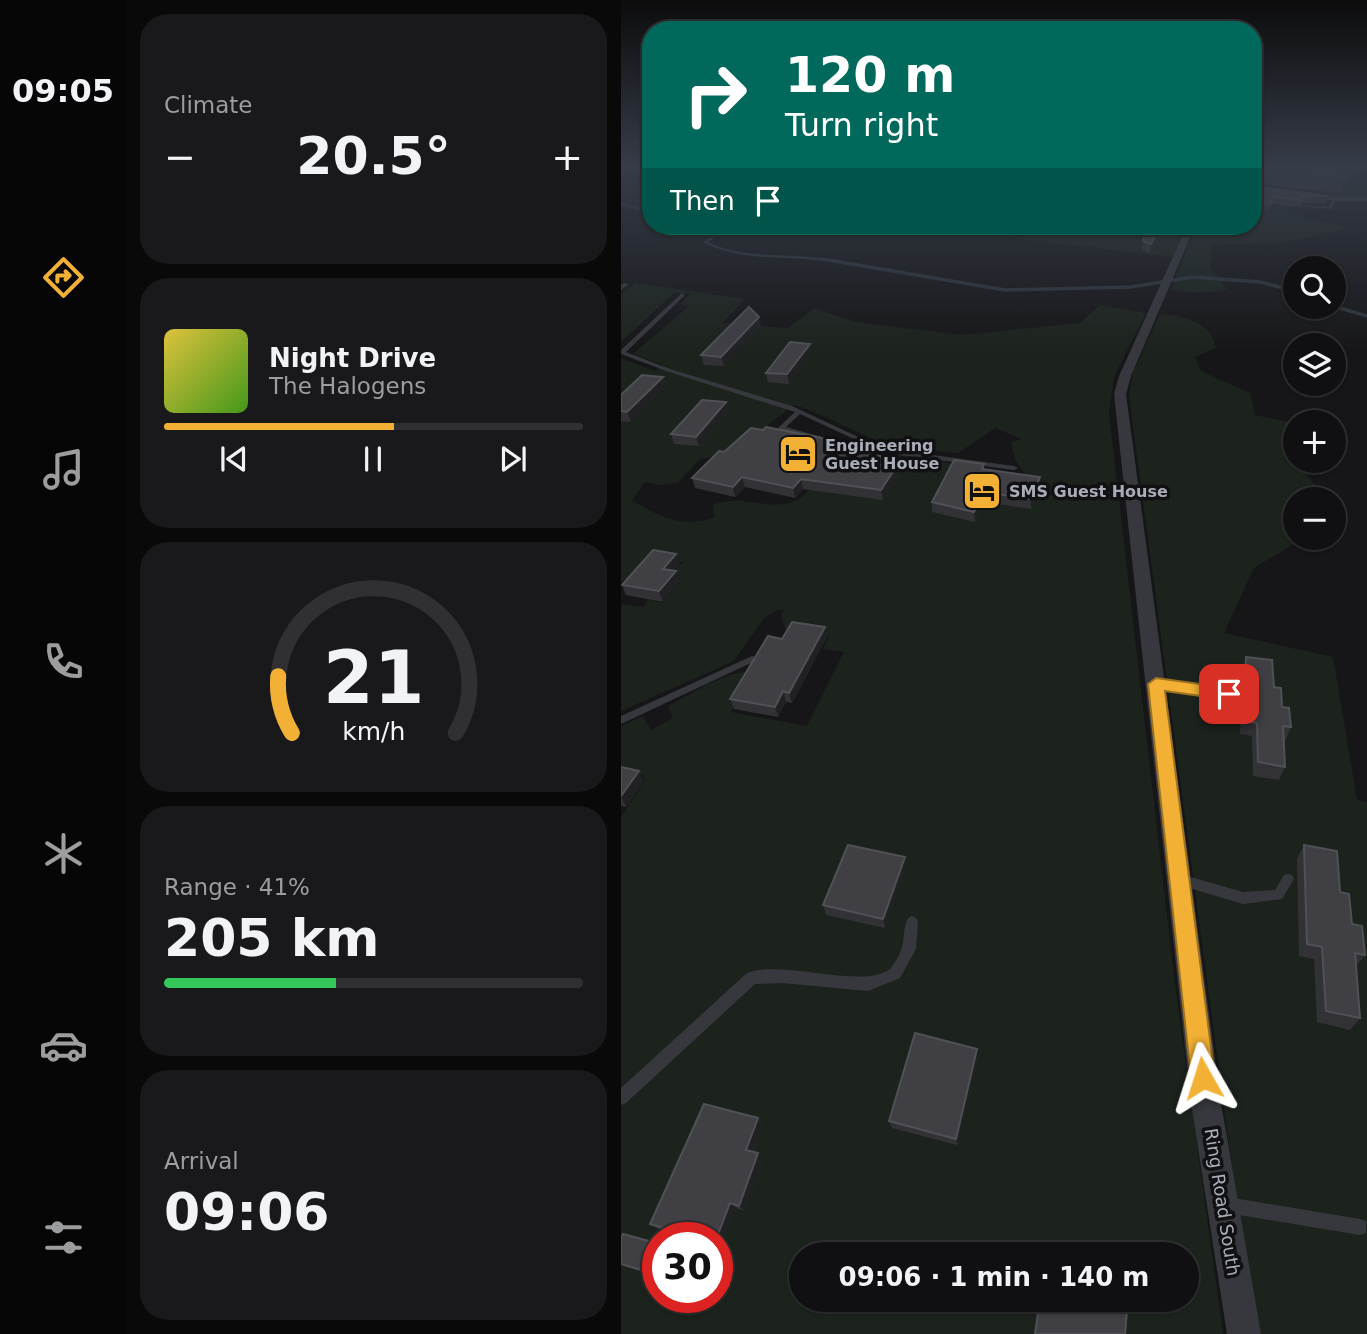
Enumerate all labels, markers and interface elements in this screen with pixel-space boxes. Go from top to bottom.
text: 120 m [785,47,955,104]
icon: right [670,49,761,140]
text: 09:05 [12,72,114,110]
text: Climate [164,92,253,118]
text: Turn right [785,106,938,144]
text: 20.5° [296,126,451,186]
text: − [164,135,196,179]
text: + [551,135,583,179]
icon: arrive [749,182,787,220]
text: Then [670,186,735,216]
icon: directions [39,253,88,302]
map controls [1283,256,1346,550]
button: search [1283,256,1346,319]
button: layers [1283,333,1346,396]
text: Night Drive [269,343,436,373]
text: The Halogens [269,373,426,399]
button: + [1283,410,1346,473]
hotel icon: Engineering Guest House [777,433,819,475]
place label: Engineering Guest House [825,436,939,473]
icon: previous [215,440,253,478]
icon: pause [354,440,392,478]
icon: next [494,440,532,478]
icon: music [39,445,88,494]
hotel icon: SMS Guest House [961,470,1003,512]
place label: SMS Guest House [1009,482,1168,501]
button: − [1283,487,1346,550]
text: 21 [323,635,424,720]
icon: phone [39,637,88,686]
pin [1199,664,1259,724]
icon: arrive [1210,675,1248,713]
text: km/h [342,717,405,746]
icon: climate [39,829,88,878]
text: Range · 41% [164,874,310,900]
text: 205 km [164,908,379,968]
icon: car [39,1021,88,1070]
position arrow [1166,1041,1240,1115]
street label: Ring Road South [1200,1127,1245,1277]
text: Arrival [164,1148,239,1174]
text: 09:06 [164,1182,330,1242]
icon: filters [39,1213,88,1262]
speed limit sign: 30 [642,1222,733,1313]
text: 09:06 · 1 min · 140 m [839,1262,1149,1292]

